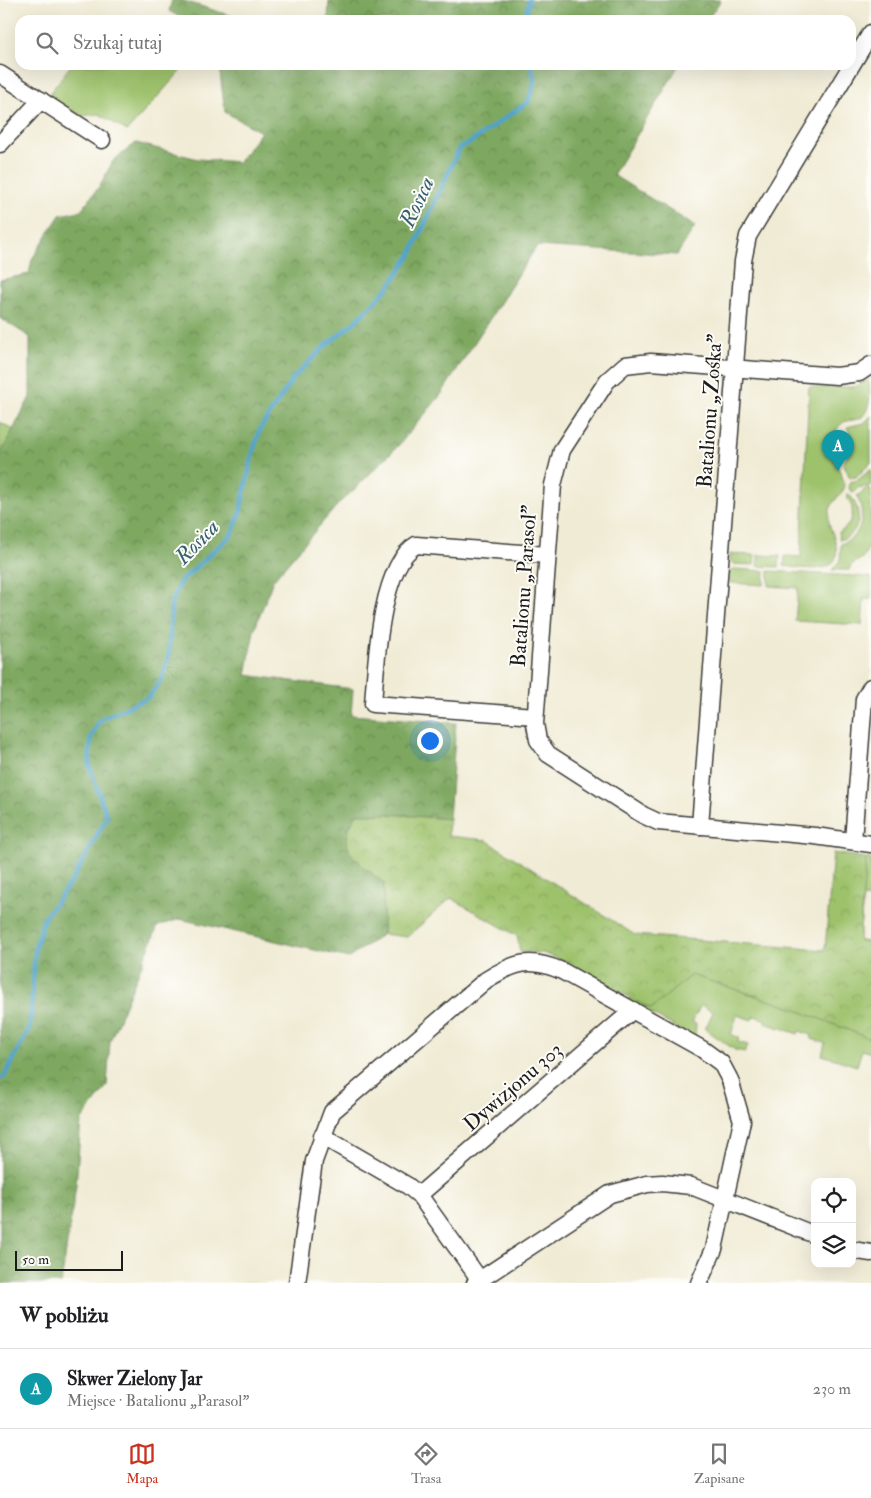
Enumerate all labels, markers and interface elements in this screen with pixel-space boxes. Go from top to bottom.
search box [15,15,856,70]
icon: search [33,29,61,57]
text: Szukaj tutaj [73,31,162,55]
water label: Rosica [393,172,441,233]
street label: Batalionu „Zośka” [691,333,729,489]
pin: A [822,430,854,471]
street label: Batalionu „Parasol” [505,504,543,668]
water label: Rosica [168,513,225,571]
your location [417,728,443,754]
street label: Dywizjonu 303 [458,1037,568,1137]
map controls [811,1178,856,1268]
button: locate [811,1178,856,1223]
button: layers [811,1223,856,1268]
scale bar [15,1248,122,1271]
text: 50 m [22,1251,49,1268]
text: W pobliżu [20,1302,109,1329]
text: Skwer Zielony Jar [67,1367,202,1391]
text: A [31,1379,41,1399]
text: 230 m [813,1379,851,1399]
text: Miejsce · Batalionu „Parasol” [67,1391,249,1411]
tab: Mapa [126,1440,158,1487]
tab: Trasa [411,1440,441,1487]
tab: Zapisane [694,1440,745,1487]

